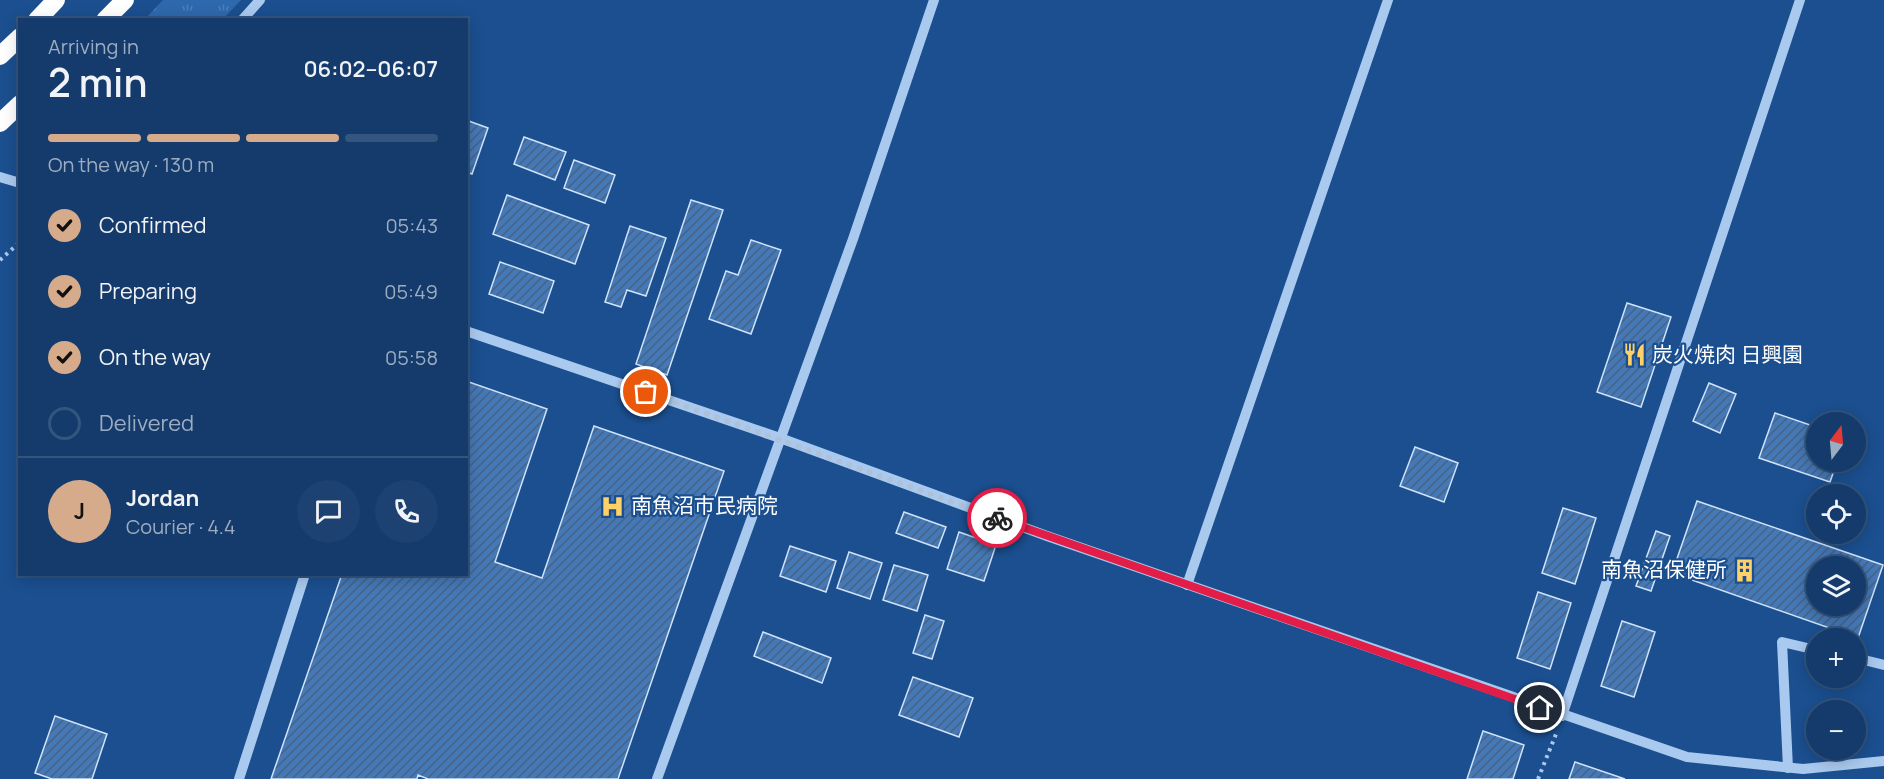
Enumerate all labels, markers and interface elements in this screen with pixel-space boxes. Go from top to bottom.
text: Arriving in [48,33,139,60]
text: 06:02–06:07 [303,54,438,84]
text: 2 min [48,55,147,109]
text: On the way · 130 m [48,151,214,178]
icon: check [48,209,81,242]
text: Confirmed [99,210,207,240]
text: 05:43 [385,212,438,239]
icon: check [48,275,81,308]
text: Preparing [99,276,197,306]
text: 05:49 [384,278,438,305]
place label: 炭火焼肉 日興園 [1652,340,1803,368]
icon: check [48,341,81,374]
text: On the way [99,342,211,372]
restaurant icon: 炭火焼肉 日興園 [1621,342,1647,368]
text: 05:58 [385,344,438,371]
pin [620,366,671,417]
icon: bag [629,375,662,408]
text: Delivered [99,408,194,438]
north arrow [1806,412,1866,472]
map controls [1806,412,1866,760]
button: chat [297,480,360,543]
button: phone [375,480,438,543]
text: Jordan [126,483,199,513]
button: locate [1806,484,1866,544]
courier [967,488,1027,548]
place label: 南魚沼市民病院 [631,491,778,519]
hospital icon: 南魚沼市民病院 [600,493,626,519]
text: J [74,496,85,526]
icon: bike [981,502,1014,535]
text: Courier · 4.4 [126,513,236,540]
place label: 南魚沼保健所 [1601,555,1727,583]
button: layers [1806,556,1866,616]
building icon: 南魚沼保健所 [1732,557,1758,583]
button: + [1806,628,1866,688]
pin [1514,682,1565,733]
icon: home [1523,691,1556,724]
button: − [1806,700,1866,760]

